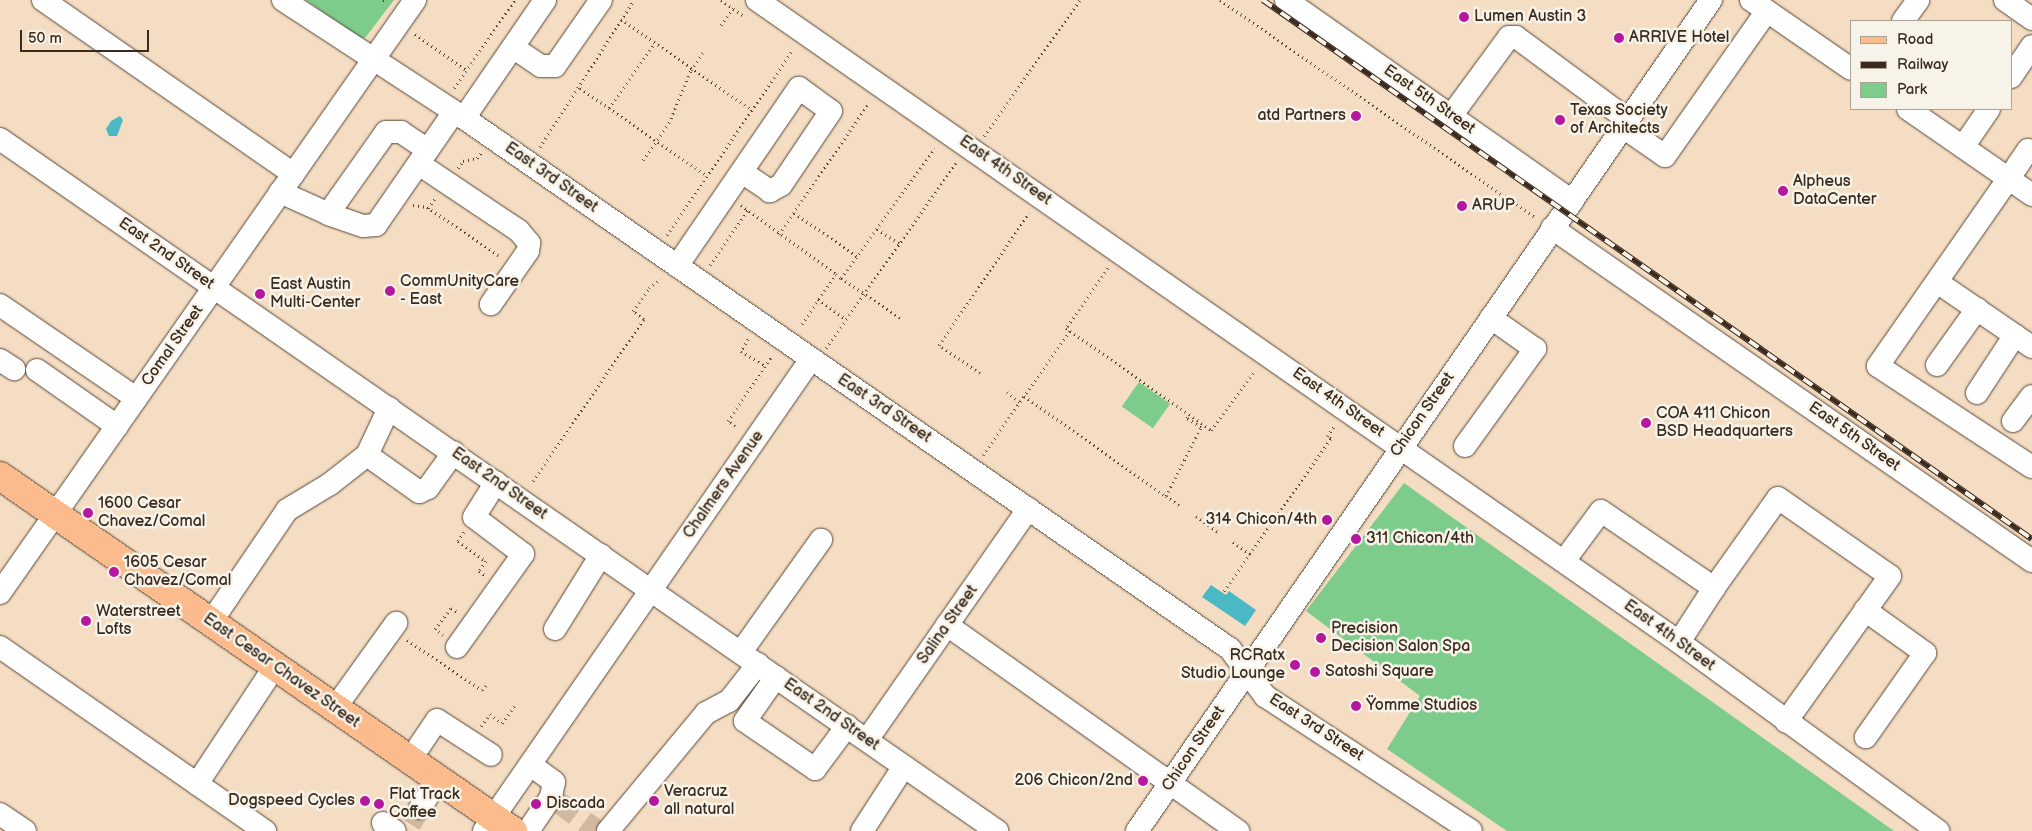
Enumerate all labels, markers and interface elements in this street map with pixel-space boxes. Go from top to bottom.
place label: Lumen Austin 3 [1474,7,1586,27]
marker: Lumen Austin 3 [1458,11,1470,23]
scale bar [22,20,151,52]
legend [1850,20,2012,110]
place label: ARRIVE Hotel [1629,28,1729,48]
text: 50 m [28,29,62,48]
text: Road [1897,30,1933,49]
marker: ARRIVE Hotel [1613,32,1625,44]
text: Railway [1897,55,1948,74]
street label: East 5th Street [1379,61,1479,139]
text: Park [1897,80,1927,99]
place label: Texas Society of Architects [1570,101,1668,139]
place label: atd Partners [1257,106,1346,126]
marker: atd Partners [1350,110,1362,122]
marker: Texas Society of Architects [1554,114,1566,126]
street label: East 4th Street [955,132,1055,210]
street label: East 3rd Street [501,139,601,217]
place label: Alpheus DataCenter [1793,172,1877,210]
marker: Alpheus DataCenter [1777,185,1789,197]
place label: ARUP [1472,196,1515,216]
marker: ARUP [1456,200,1468,212]
street label: East 2nd Street [114,214,218,294]
place label: CommUnityCare - East [400,272,519,310]
place label: East Austin Multi-Center [270,275,360,313]
marker: CommUnityCare - East [384,285,396,297]
marker: East Austin Multi-Center [254,288,266,300]
street label: Comal Street [138,302,208,390]
street label: East 4th Street [1288,364,1388,442]
street label: Chicon Street [1387,369,1459,461]
street label: East 3rd Street [833,370,935,448]
street label: East 5th Street [1804,398,1904,476]
place label: COA 411 Chicon BSD Headquarters [1656,404,1793,442]
marker: COA 411 Chicon BSD Headquarters [1640,417,1652,429]
street label: Chalmers Avenue [680,427,768,543]
street label: East 2nd Street [447,444,551,524]
place label: 1600 Cesar Chavez/Comal [98,494,205,532]
marker: 1600 Cesar Chavez/Comal [82,507,94,519]
place label: 314 Chicon/4th [1206,510,1317,530]
marker: 314 Chicon/4th [1321,514,1333,526]
place label: 311 Chicon/4th [1366,529,1474,549]
marker: 311 Chicon/4th [1350,533,1362,545]
place label: 1605 Cesar Chavez/Comal [124,553,231,591]
marker: 1605 Cesar Chavez/Comal [108,566,120,578]
street label: Salina Street [914,582,982,668]
street label: East 4th Street [1619,596,1719,676]
place label: Waterstreet Lofts [96,602,181,640]
street label: East Cesar Chavez Street [199,610,363,732]
marker: Waterstreet Lofts [80,615,92,627]
place label: Precision Decision Salon Spa [1331,619,1471,657]
marker: Precision Decision Salon Spa [1315,632,1327,644]
place label: RCRatx Studio Lounge [1181,646,1285,684]
marker: RCRatx Studio Lounge [1289,659,1301,671]
place label: Satoshi Square [1325,662,1434,682]
marker: Satoshi Square [1309,666,1321,678]
street label: East 2nd Street [779,675,883,755]
street label: East 3rd Street [1265,690,1367,766]
place label: Ÿomme Studios [1366,696,1478,716]
marker: Ÿomme Studios [1350,700,1362,712]
street label: Chicon Street [1158,703,1230,795]
place label: 206 Chicon/2nd [1015,771,1133,791]
marker: 206 Chicon/2nd [1137,775,1149,787]
place label: Veracruz all natural [664,782,734,820]
place label: Flat Track Coffee [389,785,460,823]
place label: Dogspeed Cycles [228,791,355,811]
place label: Discada [546,794,605,814]
marker: Dogspeed Cycles [359,795,371,807]
marker: Veracruz all natural [648,795,660,807]
marker: Flat Track Coffee [373,798,385,810]
marker: Discada [530,798,542,810]

